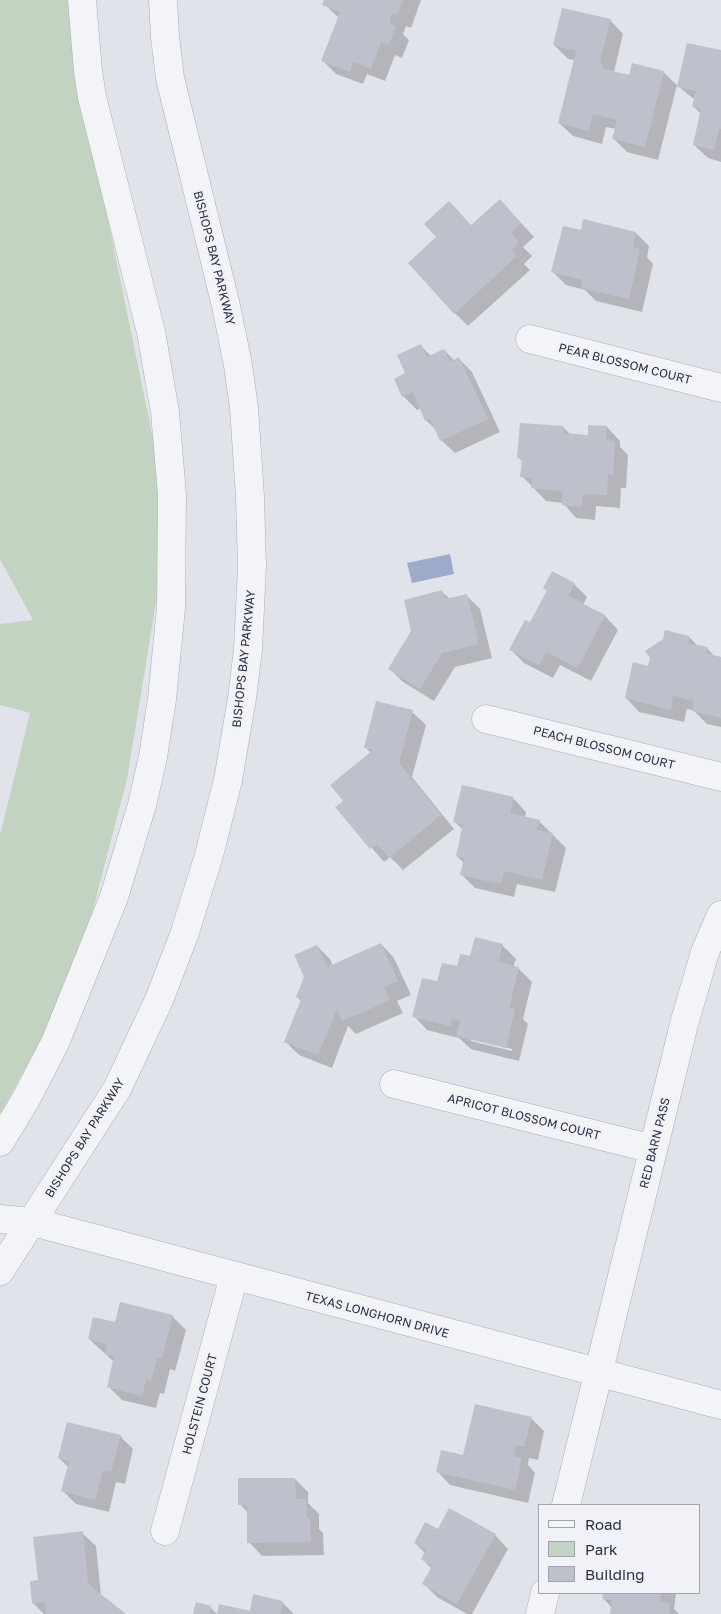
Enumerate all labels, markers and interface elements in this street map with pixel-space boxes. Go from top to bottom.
street label: BISHOPS BAY PARKWAY [190,189,238,327]
street label: PEAR BLOSSOM COURT [557,341,693,387]
street label: BISHOPS BAY PARKWAY [230,590,258,728]
street label: PEACH BLOSSOM COURT [532,723,676,773]
street label: BISHOPS BAY PARKWAY [42,1076,128,1200]
street label: APRICOT BLOSSOM COURT [446,1091,602,1143]
street label: RED BARN PASS [637,1096,673,1190]
street label: TEXAS LONGHORN DRIVE [304,1289,450,1341]
street label: HOLSTEIN COURT [180,1352,220,1456]
legend [538,1504,701,1594]
text: Road [585,1515,622,1533]
text: Park [585,1540,617,1558]
text: Building [585,1565,645,1583]

